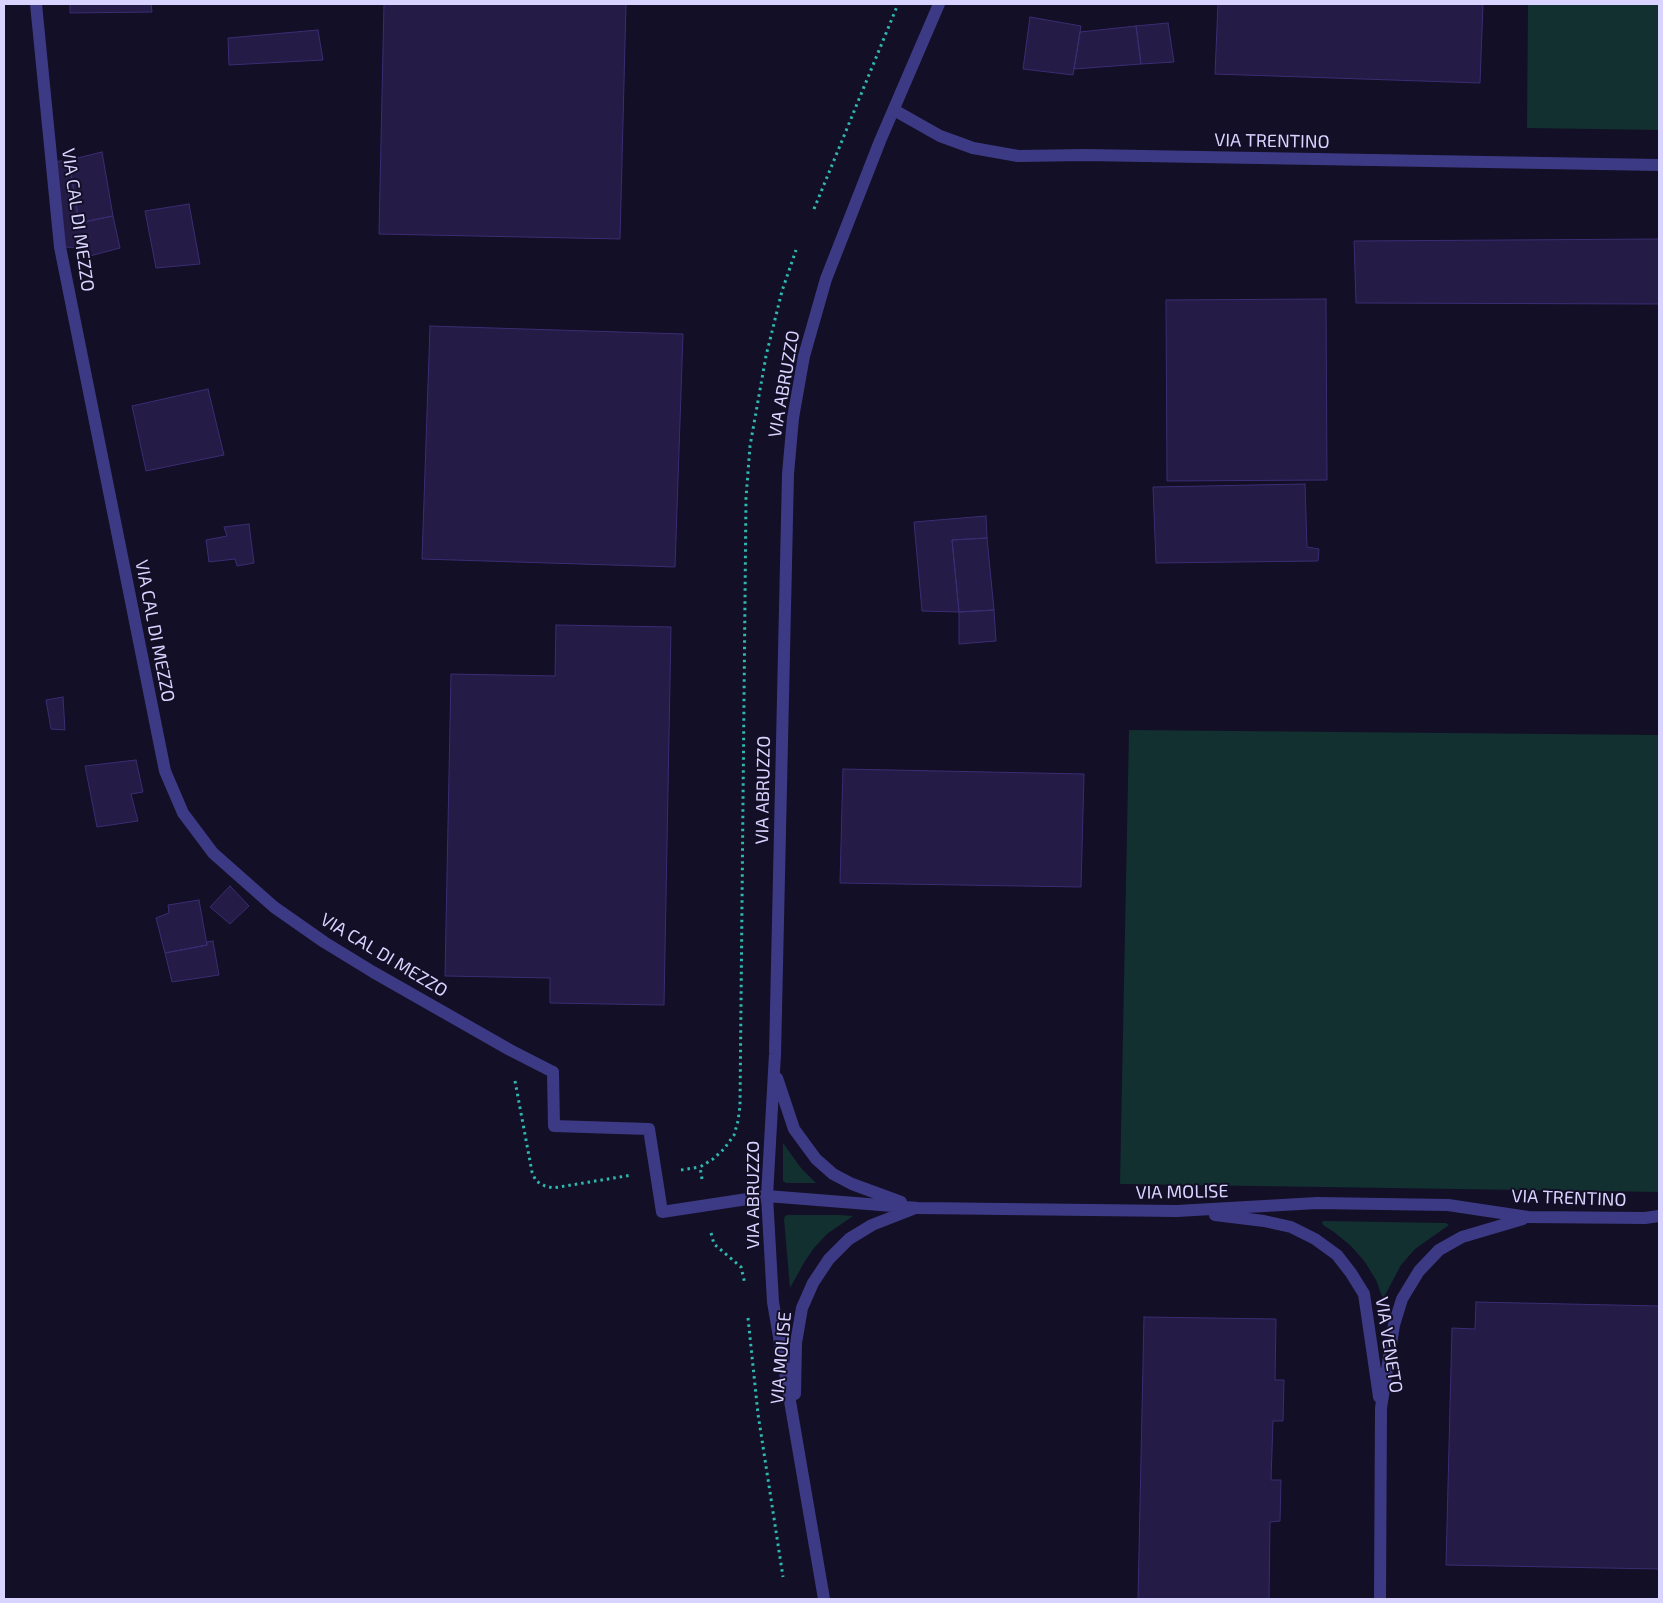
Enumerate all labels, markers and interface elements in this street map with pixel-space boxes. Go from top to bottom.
street label: VIA TRENTINO [1214,129,1330,153]
street label: VIA CAL DI MEZZO [57,147,99,293]
street label: VIA ABRUZZO [764,329,804,439]
street label: VIA CAL DI MEZZO [131,558,179,704]
street label: VIA ABRUZZO [751,735,775,845]
street label: VIA CAL DI MEZZO [317,909,451,1001]
street label: VIA ABRUZZO [742,1141,764,1249]
street label: VIA MOLISE [1135,1180,1229,1204]
street label: VIA TRENTINO [1511,1185,1627,1211]
street label: VIA VENETO [1371,1295,1407,1395]
street label: VIA MOLISE [766,1311,796,1405]

